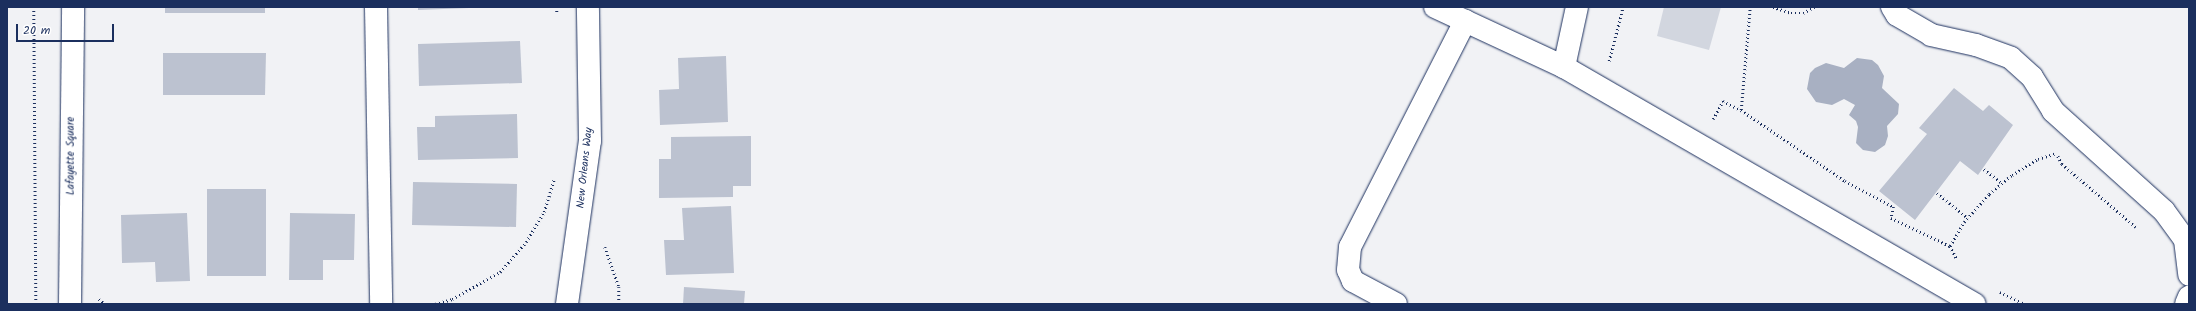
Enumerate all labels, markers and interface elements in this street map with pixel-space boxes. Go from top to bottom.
scale bar [18,16,116,42]
text: 20 m [23,21,50,40]
street label: Lafayette Square [64,117,78,195]
street label: New Orleans Way [574,127,596,209]

